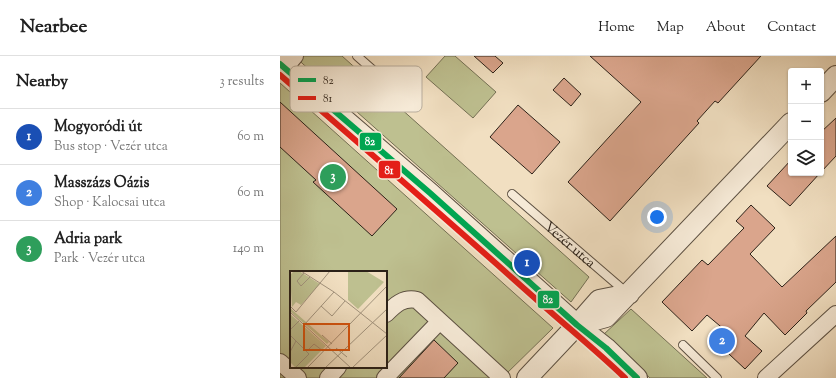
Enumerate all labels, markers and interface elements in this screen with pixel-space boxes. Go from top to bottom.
text: Nearbee [20,14,87,41]
text: Home [598,18,635,38]
text: Map [657,18,684,38]
text: About [706,18,745,38]
text: Contact [767,18,816,38]
legend [290,66,422,112]
map controls [788,68,824,176]
button: + [788,68,824,104]
text: Nearby [16,70,68,94]
text: 3 results [219,73,264,91]
text: 82 [323,73,334,89]
text: 81 [323,91,332,107]
button: − [788,104,824,140]
text: Mogyoródi út [54,117,142,138]
text: 1 [27,128,31,146]
text: 60 m [237,128,264,146]
line badge: 82 [359,132,382,151]
text: 82 [365,134,376,150]
text: Bus stop · Vezér utca [54,138,168,156]
button: layers [788,140,824,176]
line badge: 81 [378,160,401,179]
pin: 3 [320,162,346,192]
text: 81 [384,163,394,179]
text: Masszázs Oázis [54,173,149,194]
text: 2 [26,184,32,202]
text: 60 m [237,184,264,202]
text: Shop · Kalocsai utca [54,194,166,212]
your location [647,207,667,227]
street label: Vezér utca [539,218,600,274]
text: Adria park [54,229,123,250]
text: 3 [26,240,32,258]
text: 140 m [233,240,264,258]
pin: 1 [514,248,540,278]
text: Park · Vezér utca [54,250,145,268]
inset map [290,271,387,368]
line badge: 82 [537,290,560,309]
text: 82 [543,292,554,308]
pin: 2 [709,326,735,356]

